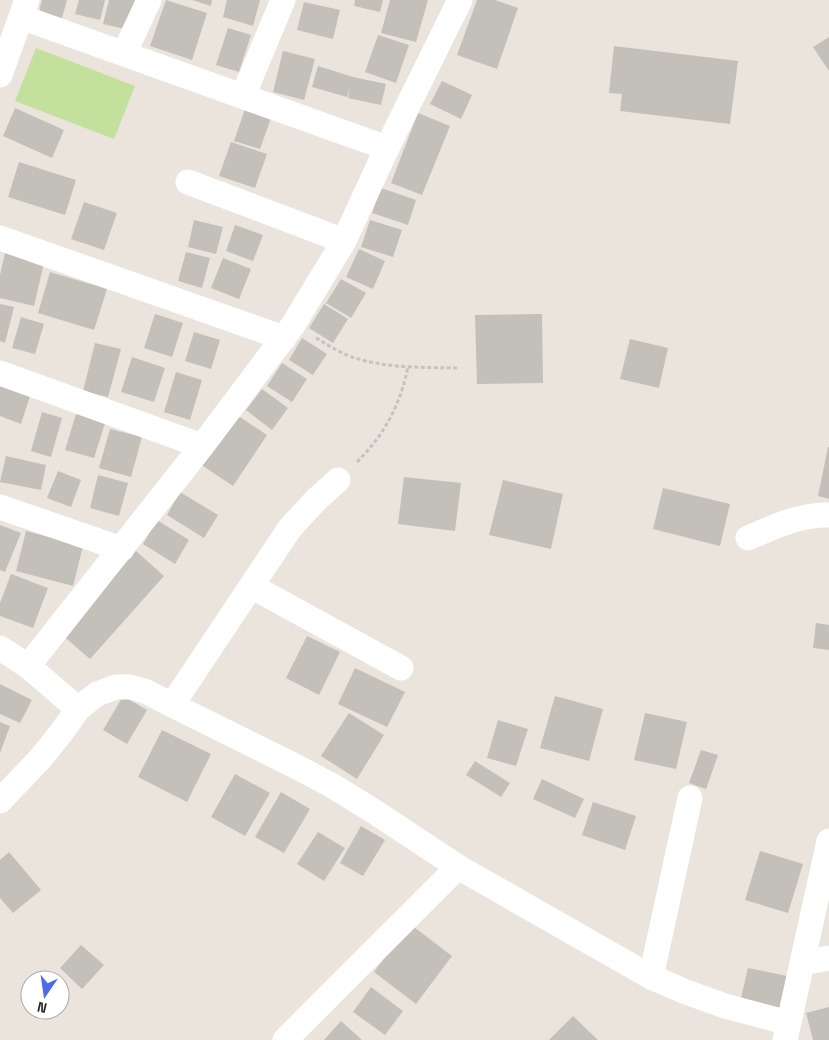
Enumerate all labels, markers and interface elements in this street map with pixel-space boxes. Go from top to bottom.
north arrow [20,970,70,1020]
text: N [35,998,49,1017]

